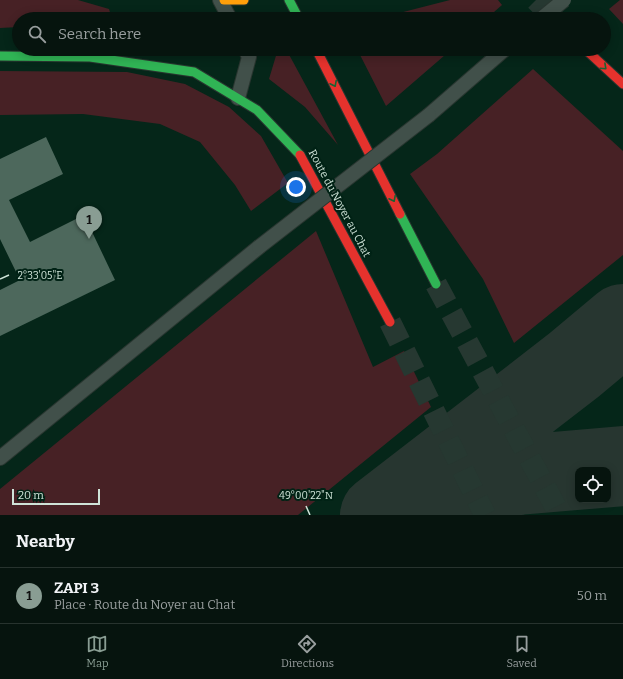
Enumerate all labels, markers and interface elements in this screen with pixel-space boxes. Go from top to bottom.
search box [12,12,611,56]
icon: search [26,23,48,45]
text: Search here [58,25,141,43]
one-way arrow [599,62,607,70]
one-way arrow [329,79,336,87]
street label: Route du Noyer au Chat [306,147,373,259]
your location [286,177,306,197]
one-way arrow [388,195,396,203]
pin: 1 [76,206,102,239]
text: 2°33'05"E [17,270,63,282]
map controls [575,467,611,503]
button: locate [575,467,611,503]
scale bar [12,487,100,506]
text: 20 m [18,489,44,502]
text: 49°00'22"N [279,490,333,502]
text: Nearby [16,531,75,552]
text: ZAPI 3 [54,579,99,597]
text: 1 [26,588,32,603]
text: 50 m [577,588,607,603]
text: Place · Route du Noyer au Chat [54,597,235,612]
tab: Map [86,633,108,670]
tab: Directions [281,633,334,670]
tab: Saved [506,633,537,670]

